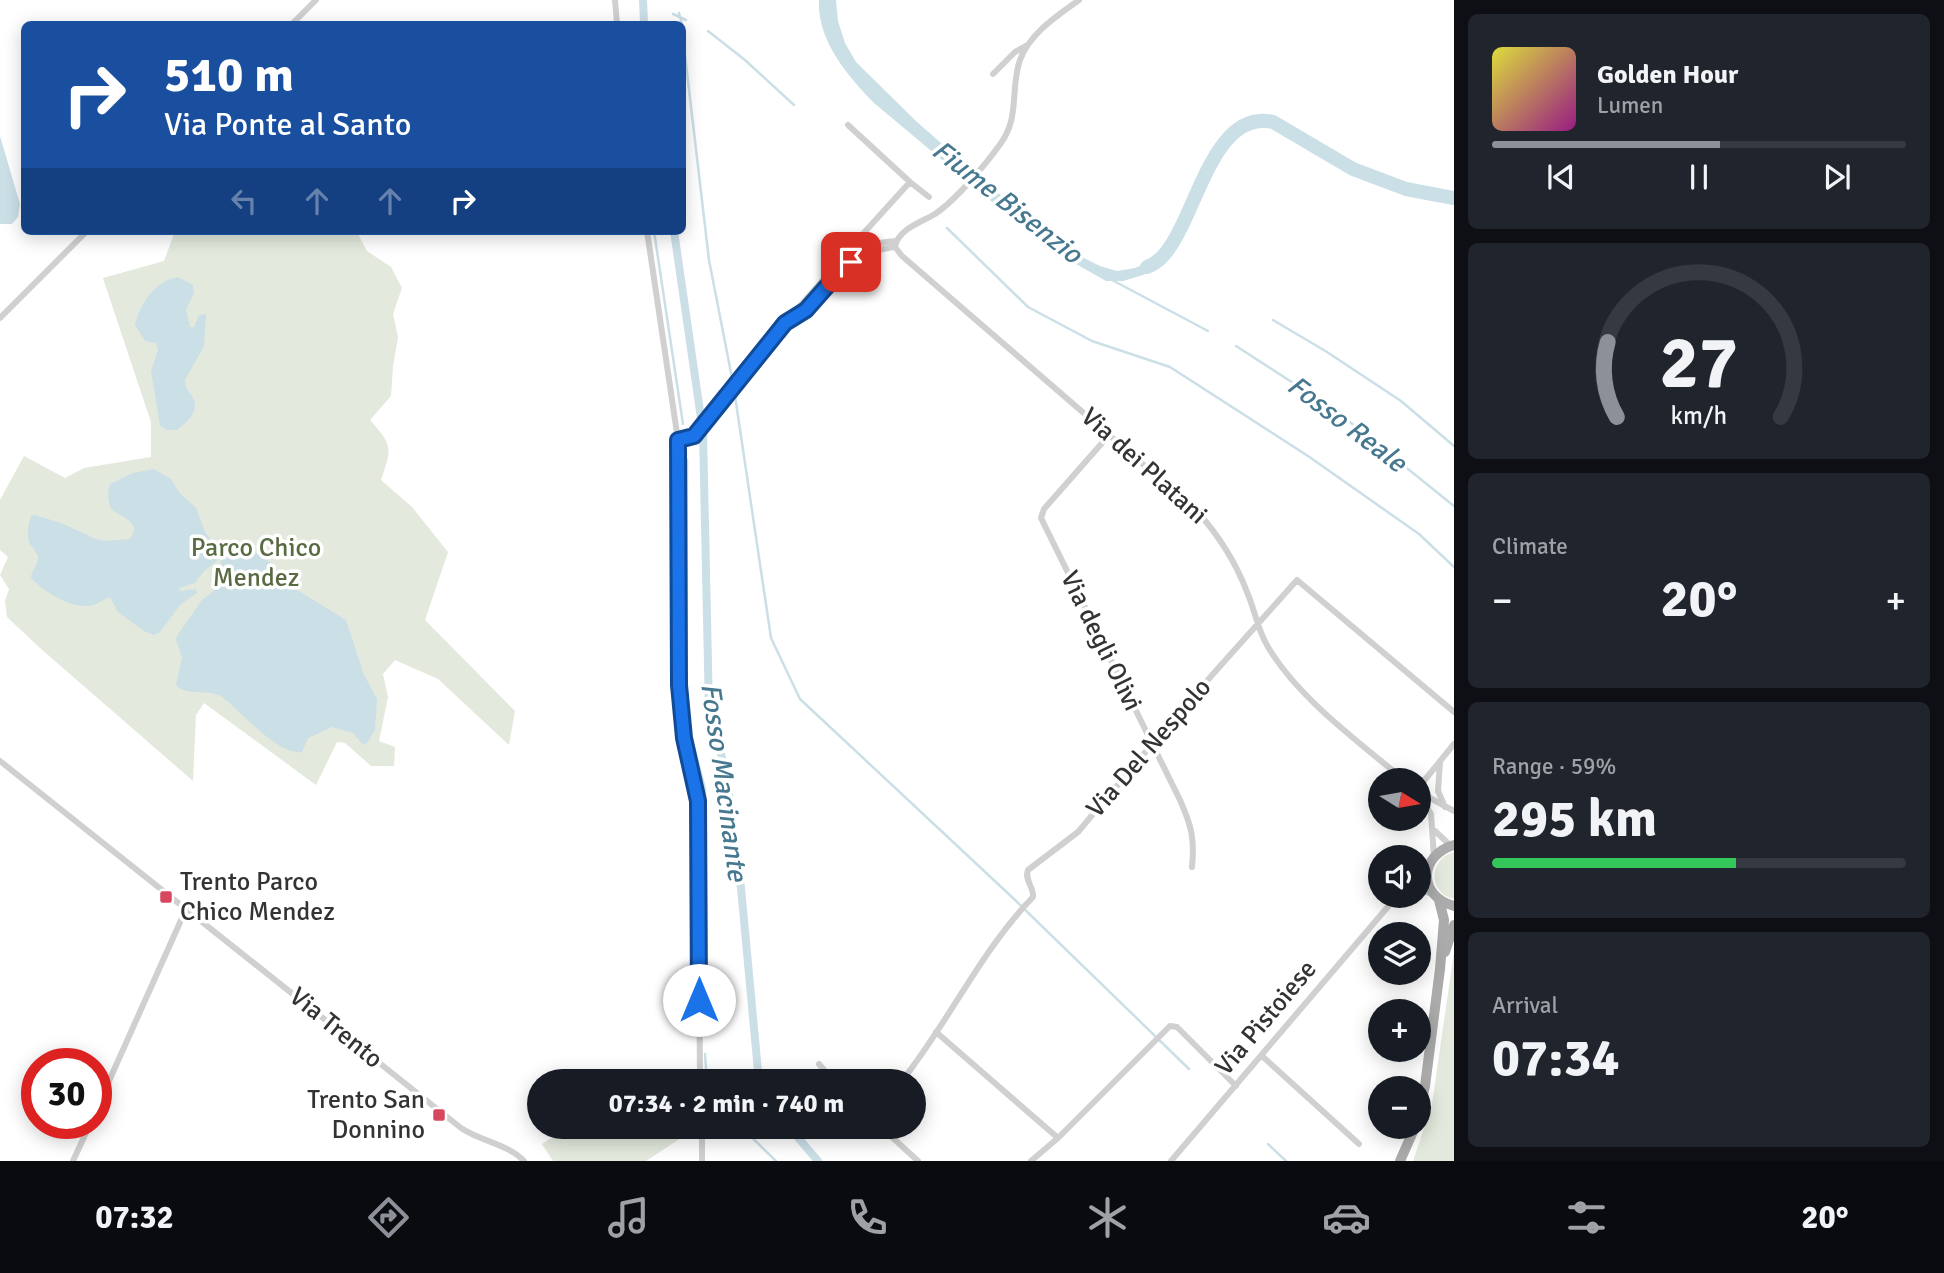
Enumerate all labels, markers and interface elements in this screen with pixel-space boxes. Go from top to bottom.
text: 510 m [164,45,294,105]
icon: right [49,49,140,140]
text: Golden Hour [1597,59,1738,91]
text: Lumen [1597,91,1663,120]
text: Via Ponte al Santo [164,105,411,144]
water label: Fiume Bisenzio [925,133,1090,272]
icon: previous [1542,158,1580,196]
icon: pause [1680,158,1718,196]
icon: next [1818,158,1856,196]
icon: left [225,182,263,220]
icon: ahead [298,182,336,220]
icon: ahead [371,182,409,220]
icon: right [444,182,482,220]
pin [821,232,881,292]
icon: arrive [832,243,870,281]
text: 27 [1660,320,1738,409]
water label: Fosso Reale [1281,368,1415,481]
text: km/h [1671,400,1727,431]
street label: Via dei Platani [1074,401,1214,531]
park label: Parco Chico Mendez [191,532,321,594]
text: Climate [1492,532,1568,561]
street label: Via degli Olivi [1053,566,1149,716]
text: 20° [1661,567,1737,631]
text: − [1492,577,1513,624]
text: + [1885,577,1906,624]
street label: Via Del Nespolo [1080,672,1218,824]
water label: Fosso Macinante [693,681,755,885]
text: Range · 59% [1492,752,1616,781]
north arrow [1368,768,1432,831]
map controls [1368,768,1431,1139]
text: 295 km [1492,787,1657,851]
button: sound [1368,845,1431,908]
place label: Trento Parco Chico Mendez [180,866,335,928]
marker: Trento Parco Chico Mendez [158,889,174,905]
button: layers [1368,922,1431,985]
street label: Via Pistoiese [1208,954,1324,1082]
position arrow [662,963,736,1037]
street label: Via Trento [283,981,389,1075]
text: Arrival [1492,991,1558,1020]
button: + [1368,999,1431,1062]
text: 07:34 [1492,1026,1620,1090]
speed limit sign: 30 [21,1048,112,1139]
button: − [1368,1076,1431,1139]
place label: Trento San Donnino [307,1084,425,1146]
text: 07:34 · 2 min · 740 m [609,1088,844,1120]
marker: Trento San Donnino [431,1107,447,1123]
icon: directions [364,1193,413,1242]
icon: music [604,1193,653,1242]
icon: phone [843,1193,892,1242]
icon: climate [1083,1193,1132,1242]
icon: car [1322,1193,1371,1242]
icon: filters [1562,1193,1611,1242]
text: 07:32 [95,1198,174,1237]
text: 20° [1801,1198,1849,1237]

